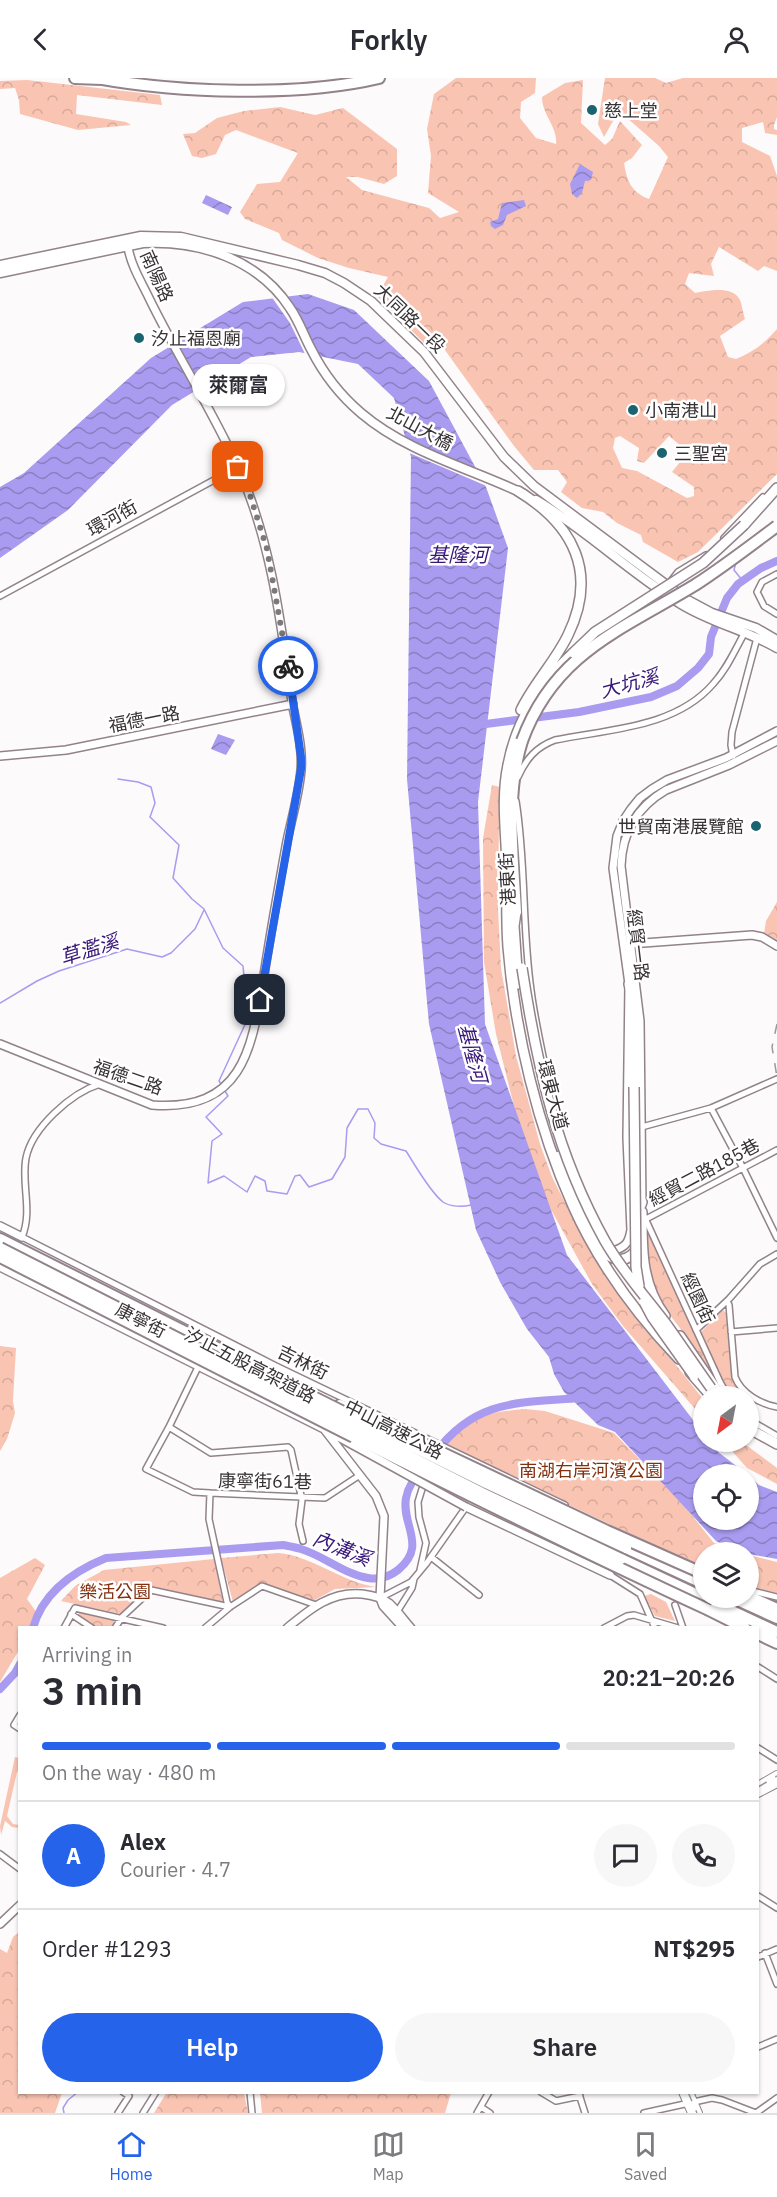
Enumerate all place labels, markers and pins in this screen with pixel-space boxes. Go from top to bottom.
place label: 慈上堂 [604,99,658,122]
marker: 慈上堂 [585,103,599,117]
place label: 汐止福恩廟 [151,327,241,350]
marker: 汐止福恩廟 [132,331,146,345]
callout: 萊爾富 [192,365,284,407]
place label: 小南港山 [645,399,717,422]
marker: 小南港山 [626,403,640,417]
pin [212,441,263,492]
place label: 三聖宮 [674,442,728,465]
marker: 三聖宮 [655,446,669,460]
place label: 世貿南港展覽館 [618,815,744,838]
marker: 世貿南港展覽館 [749,819,763,833]
pin [234,974,285,1025]

